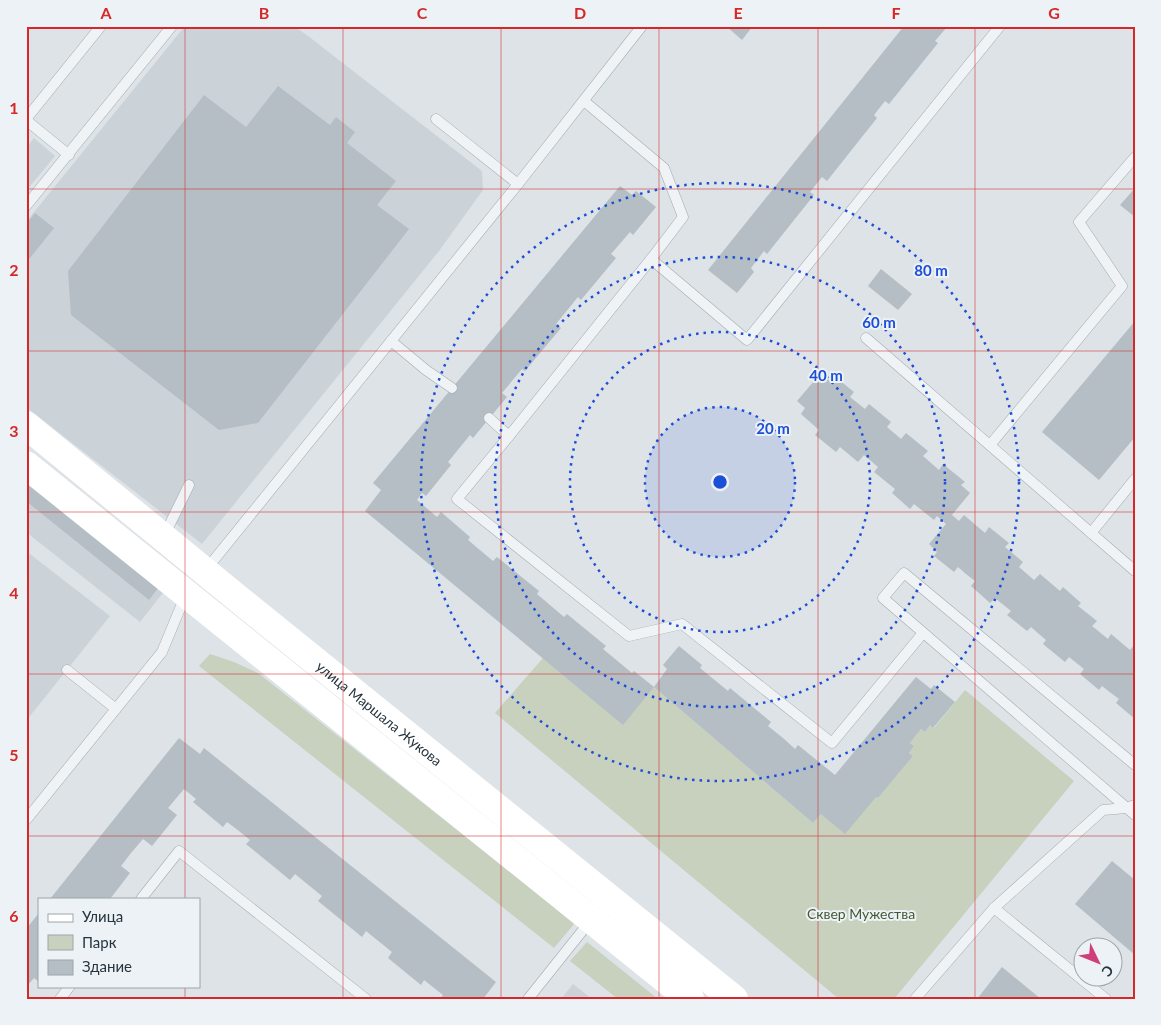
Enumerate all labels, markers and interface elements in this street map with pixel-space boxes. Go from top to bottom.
text: A [99,3,112,22]
text: B [259,3,269,22]
text: C [417,3,428,22]
text: D [574,3,586,22]
text: E [733,3,743,22]
text: F [891,3,901,22]
text: G [1048,3,1060,22]
text: 1 [9,98,19,117]
text: 2 [9,260,19,279]
text: 80 m [914,261,948,279]
text: 60 m [862,313,896,331]
text: 40 m [809,366,843,384]
text: 20 m [756,419,790,437]
text: 3 [9,421,19,440]
centre of rings [711,473,729,491]
text: 4 [9,583,19,602]
street label: улица Маршала Жукова [313,657,446,769]
text: 5 [9,745,19,764]
legend [38,898,200,988]
park label: Сквер Мужества [807,905,915,922]
text: 6 [9,906,19,925]
text: Улица [82,907,123,925]
text: Парк [82,933,117,951]
north arrow [1074,938,1124,988]
text: Здание [82,957,132,975]
text: С [1098,962,1117,981]

